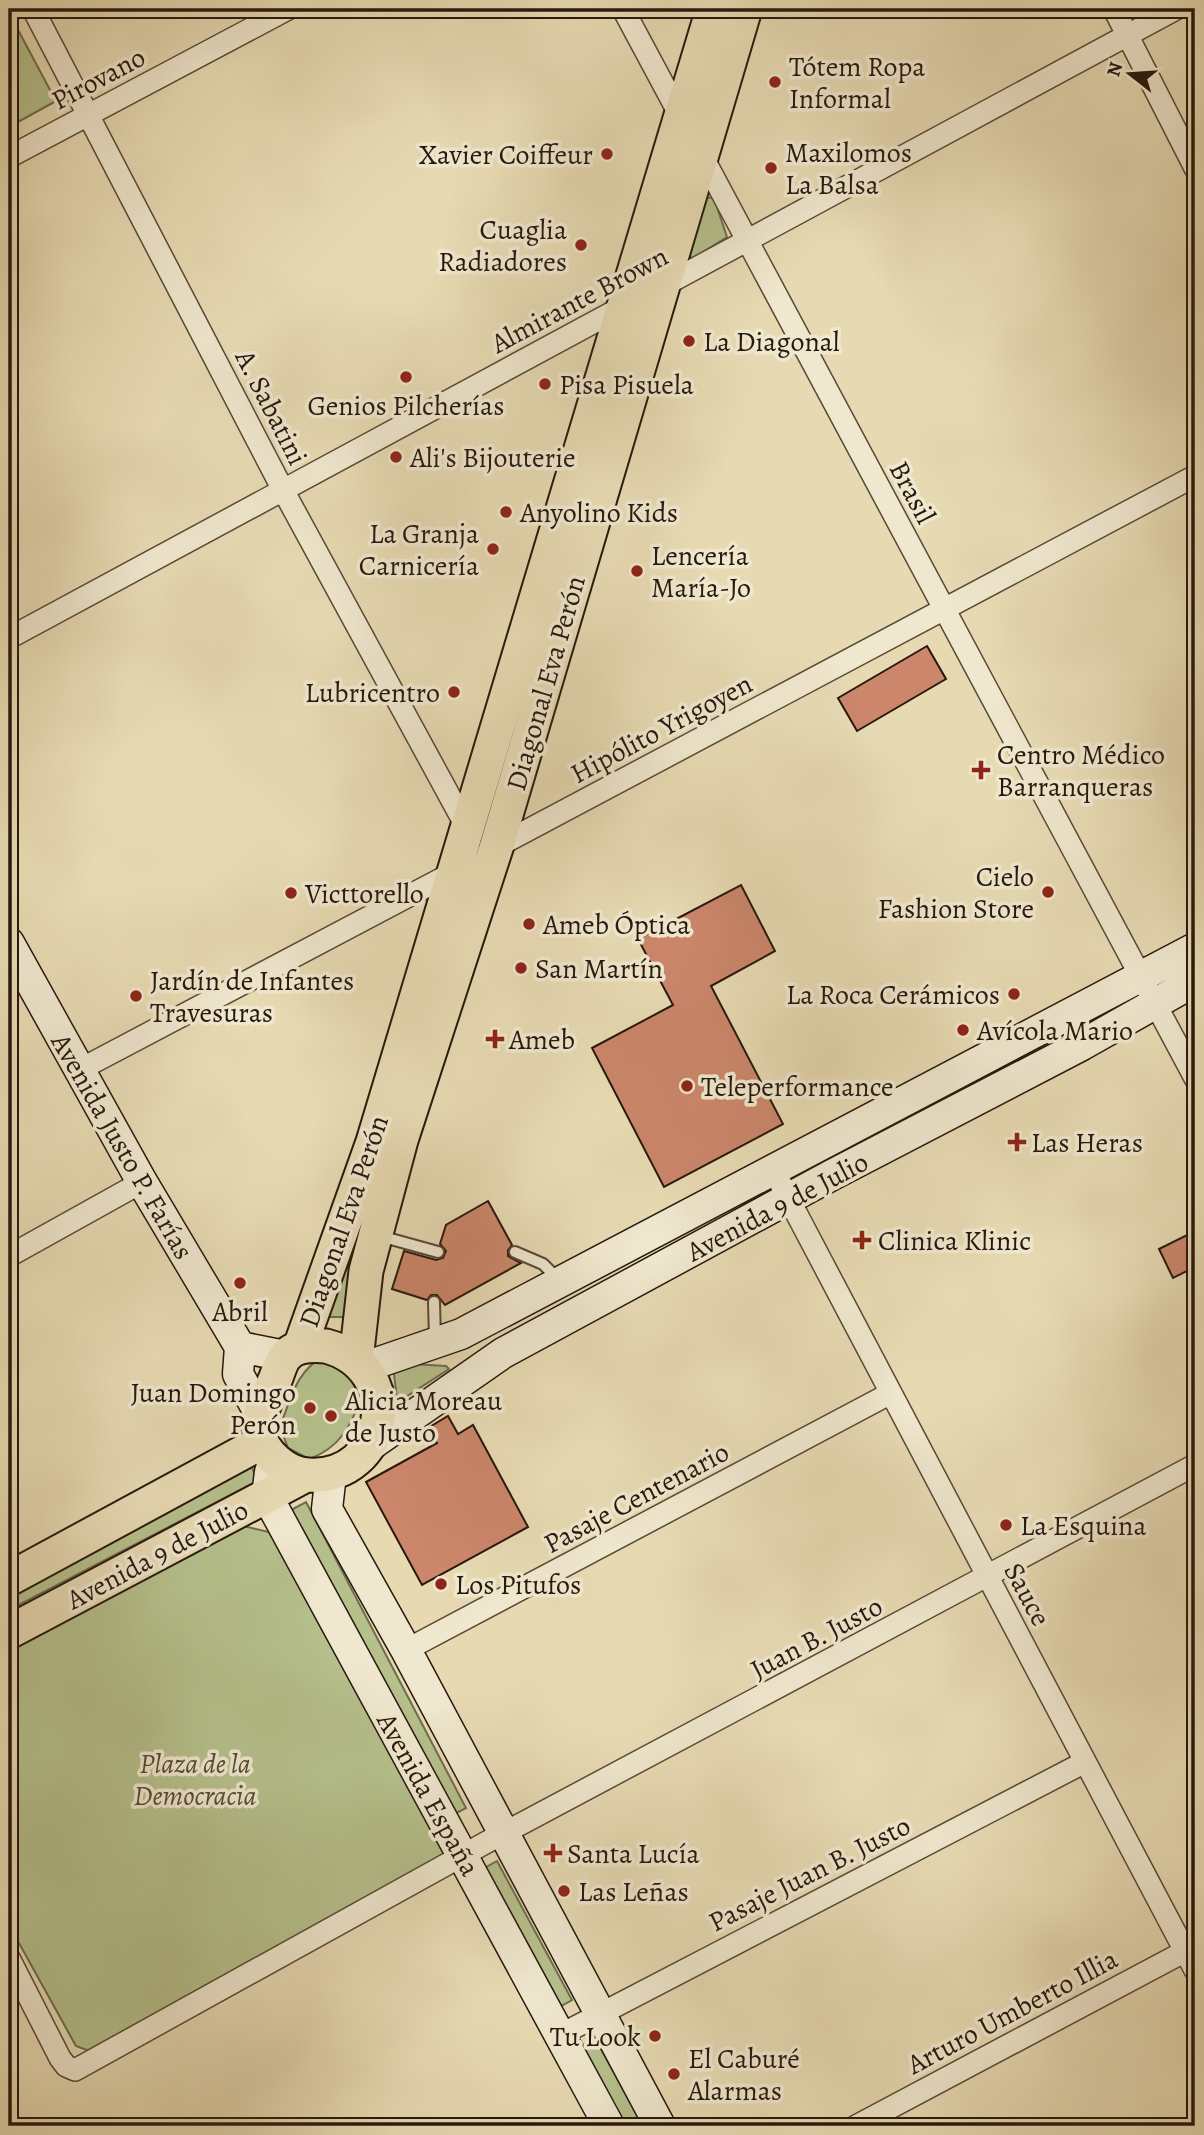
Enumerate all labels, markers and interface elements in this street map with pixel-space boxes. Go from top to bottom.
street label: Pirovano [45,38,152,119]
north arrow [1096,38,1166,108]
place label: Tótem Ropa Informal [789,48,925,118]
text: N [1100,59,1129,80]
marker: Tótem Ropa Informal [767,74,783,90]
place label: Maxilomos La Balsa [785,134,912,204]
place label: Xavier Coiffeur [419,136,593,174]
marker: Xavier Coiffeur [599,146,615,162]
marker: Maxilomos La Balsa [763,160,779,176]
place label: Cuaglia Radiadores [438,211,567,281]
street label: Almirante Brown [483,237,675,363]
marker: Cuaglia Radiadores [573,237,589,253]
place label: La Diagonal [703,323,840,361]
marker: La Diagonal [681,333,697,349]
street label: A. Sabatini [225,342,316,472]
place label: Pisa Pisuela [559,366,694,404]
marker: Genios Pilcherías [398,369,414,385]
marker: Pisa Pisuela [537,376,553,392]
place label: Genios Pilcherías [308,387,504,425]
place label: Ali's Bijouterie [409,439,576,477]
marker: Ali's Bijouterie [388,449,404,465]
street label: Brasil [880,454,944,531]
place label: Anyolino Kids [519,494,678,532]
marker: Anyolino Kids [498,504,514,520]
place label: La Granja Carnicería [359,515,479,585]
place label: Lencería María-Jo [651,537,751,607]
marker: La Granja Carnicería [485,541,501,557]
marker: Lencería María-Jo [629,563,645,579]
street label: Diagonal Eva Perón [497,571,595,795]
street label: Hipólito Yrigoyen [564,665,759,793]
place label: Lubricentro [305,674,440,712]
marker: Lubricentro [446,684,462,700]
place label: Centro Médico Barranqueras [997,736,1165,806]
marker: Centro Médico Barranqueras [971,760,991,780]
place label: Cielo Fashion Store [878,858,1034,928]
place label: Victtorello [304,875,424,913]
marker: Cielo Fashion Store [1040,884,1056,900]
marker: Victtorello [283,885,299,901]
place label: Ameb Óptica [542,906,690,944]
marker: Ameb Óptica [521,916,537,932]
place label: San Martín [535,950,663,988]
marker: San Martín [513,960,529,976]
place label: Jardín de Infantes Travesuras [150,962,354,1032]
place label: La Roca Cerámicos [786,976,1000,1014]
marker: La Roca Cerámicos [1006,986,1022,1002]
marker: Jardín de Infantes Travesuras [128,988,144,1004]
place label: Avícola Mario [976,1012,1133,1050]
place label: Ameb [508,1021,575,1059]
marker: Avícola Mario [955,1022,971,1038]
street label: Avenida Justo P. Farías [41,1026,202,1266]
marker: Ameb [487,1031,503,1047]
place label: Teleperformance [701,1068,894,1106]
marker: Teleperformance [679,1078,695,1094]
street label: Diagonal Eva Perón [290,1110,398,1333]
place label: Las Heras [1031,1124,1143,1162]
marker: Las Heras [1009,1134,1025,1150]
street label: Avenida 9 de Julio [679,1143,875,1271]
place label: Clinica Klinic [878,1222,1031,1260]
marker: Clinica Klinic [852,1230,872,1250]
marker: Abril [232,1275,248,1291]
place label: Abril [211,1293,268,1331]
place label: Juan Domingo Perón [130,1374,296,1444]
place label: Alicia Moreau de Justo [344,1382,503,1452]
marker: Juan Domingo Perón [302,1400,318,1416]
marker: Alicia Moreau de Justo [323,1408,339,1424]
street label: Pasaje Centenario [537,1433,736,1563]
street label: Avenida 9 de Julio [59,1491,255,1619]
place label: La Esquina [1020,1507,1146,1545]
marker: La Esquina [998,1517,1014,1533]
street label: Sauce [995,1556,1059,1633]
place label: Los Pitufos [455,1566,581,1604]
marker: Los Pitufos [433,1576,449,1592]
street label: Juan B. Justo [744,1587,889,1689]
street label: Avenida España [367,1705,489,1883]
park label: Plaza de la Democracia [134,1745,256,1815]
street label: Pasaje Juan B. Justo [702,1807,917,1941]
place label: Santa Lucía [567,1835,700,1873]
marker: Santa Lucía [545,1845,561,1861]
place label: Las Leñas [578,1873,689,1911]
marker: Las Leñas [556,1883,572,1899]
street label: Arturo Umberto Illia [900,1940,1125,2084]
place label: Tu Look [550,2018,641,2056]
marker: Tu Look [647,2028,663,2044]
place label: El Caburé Alarmas [687,2040,800,2110]
marker: El Caburé Alarmas [666,2066,682,2082]

